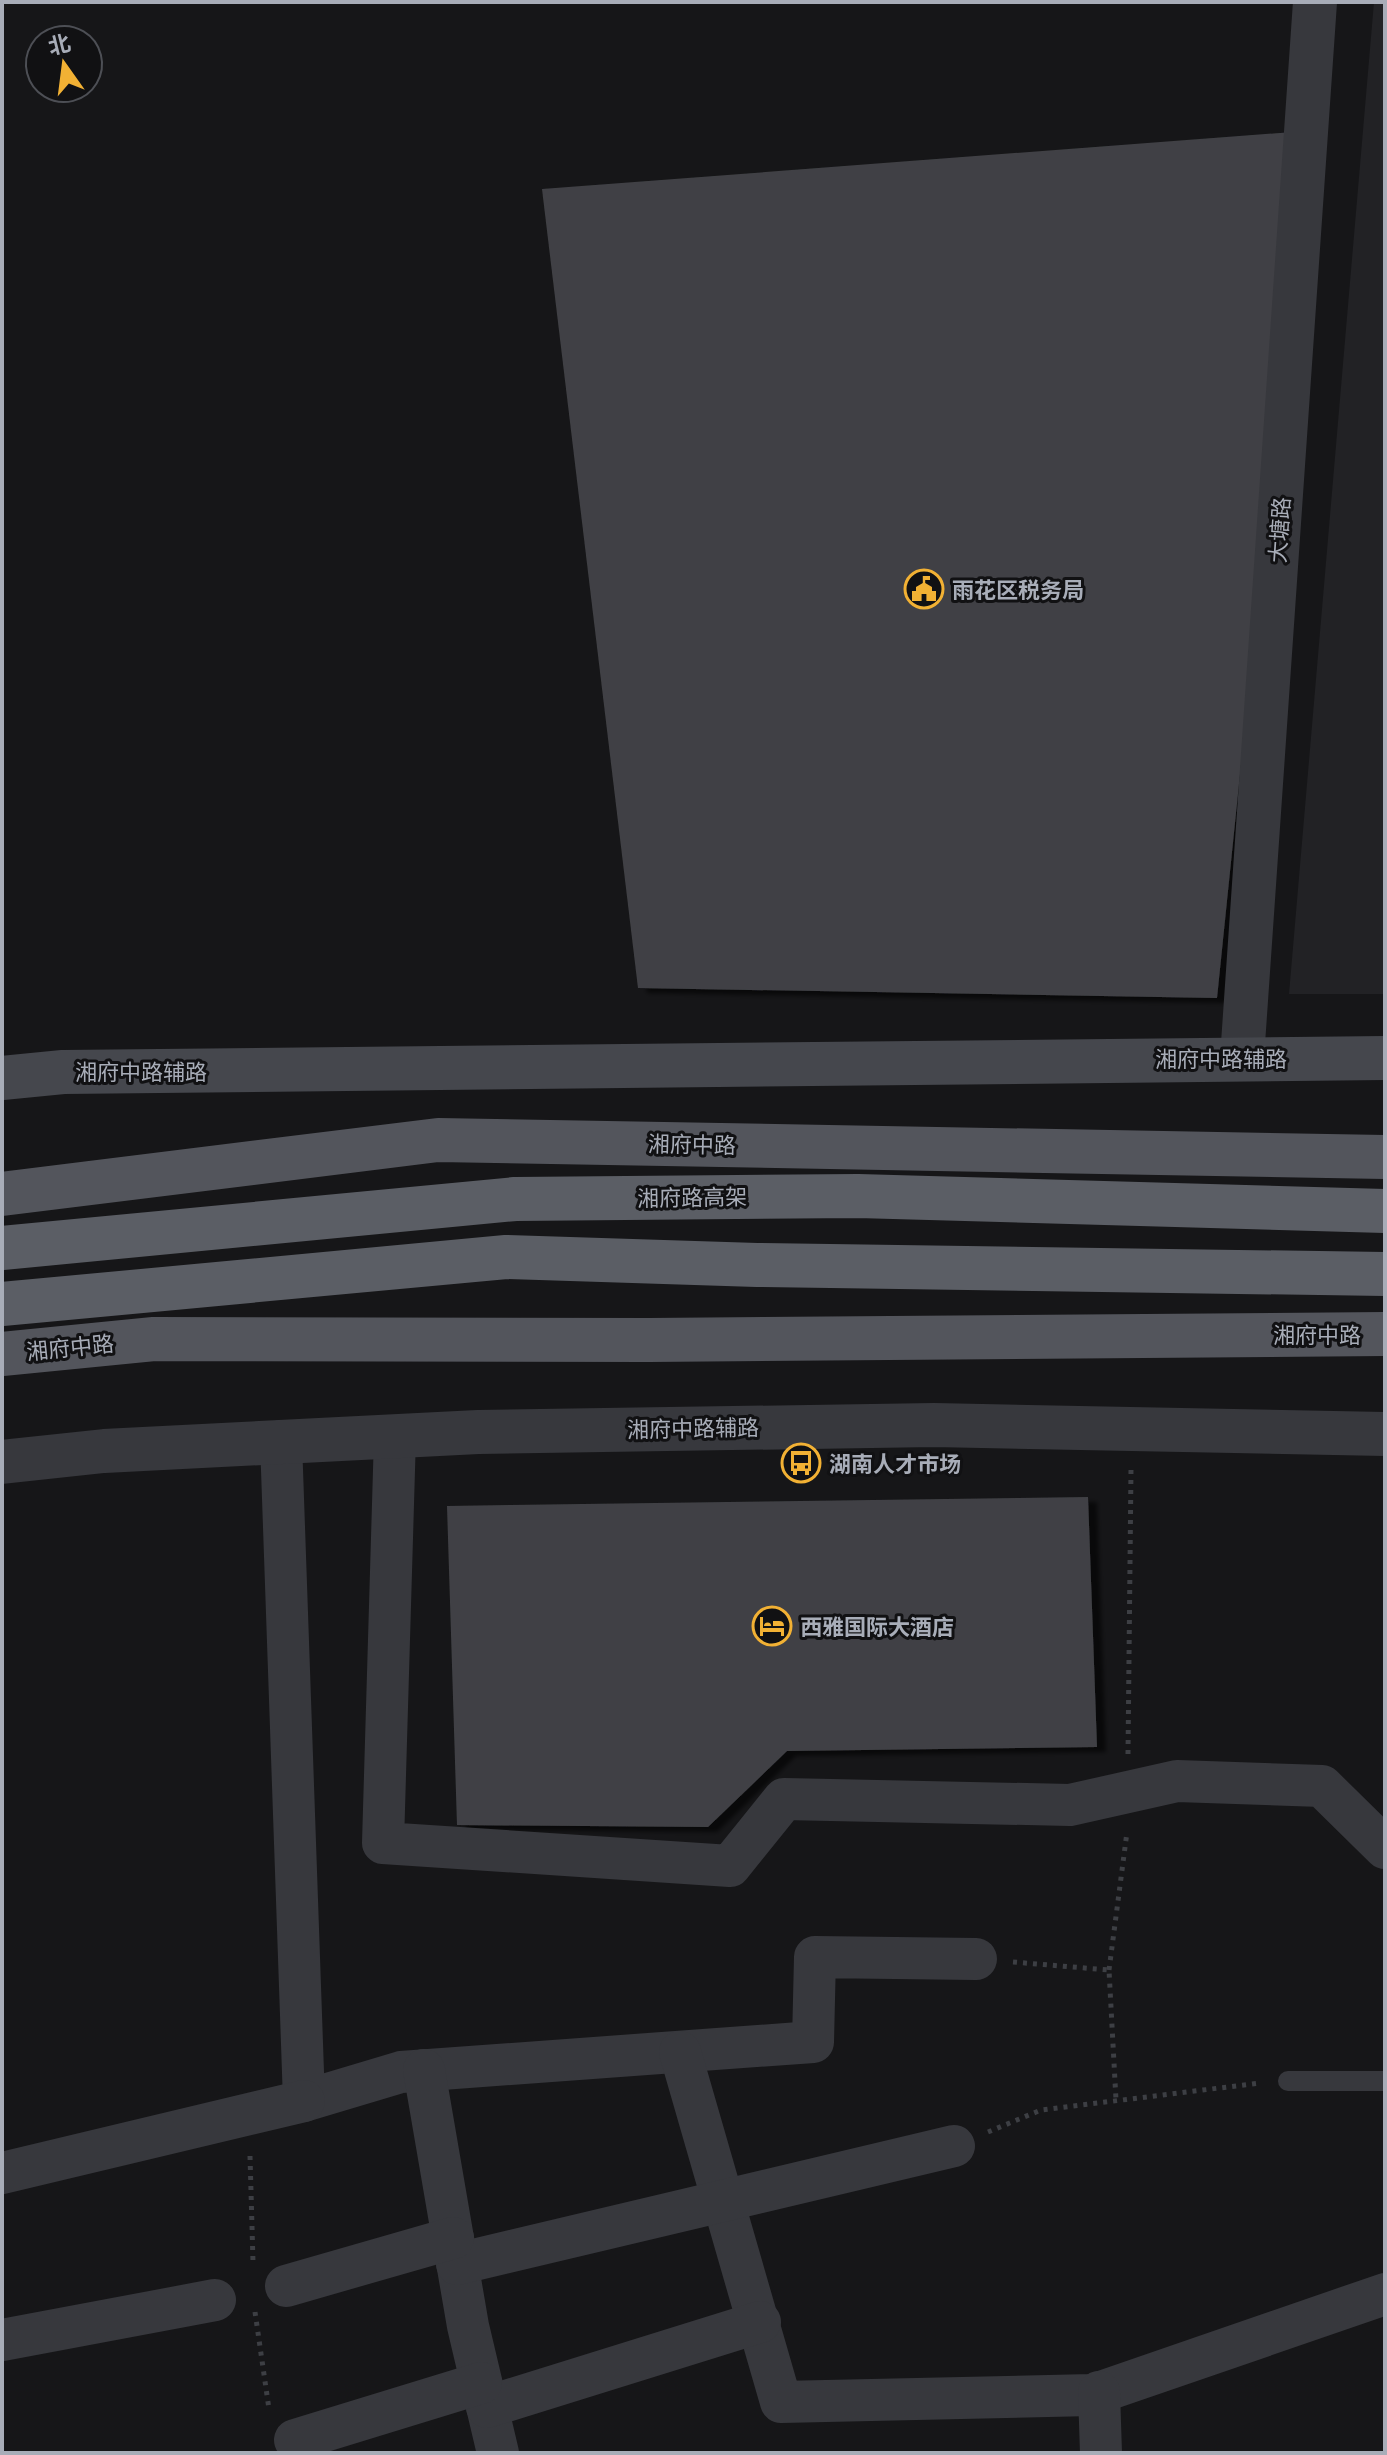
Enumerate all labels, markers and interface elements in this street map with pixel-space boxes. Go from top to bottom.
north arrow [24,24,104,104]
text: 北 [45,27,73,61]
street label: 大塘路 [1262,496,1296,564]
public building icon: 雨花区税务局 [903,568,945,610]
place label: 雨花区税务局 [952,575,1084,604]
street label: 湘府中路辅路 [1155,1044,1287,1073]
street label: 湘府中路辅路 [75,1057,207,1086]
street label: 湘府中路 [648,1129,736,1159]
street label: 湘府路高架 [637,1182,747,1212]
street label: 湘府中路 [1273,1320,1361,1349]
street label: 湘府中路 [25,1328,115,1366]
street label: 湘府中路辅路 [627,1412,759,1444]
bus stop icon: 湖南人才市场 [780,1442,822,1484]
place label: 湖南人才市场 [829,1449,961,1478]
hotel icon: 西雅国际大酒店 [751,1605,793,1647]
place label: 西雅国际大酒店 [800,1612,954,1641]

